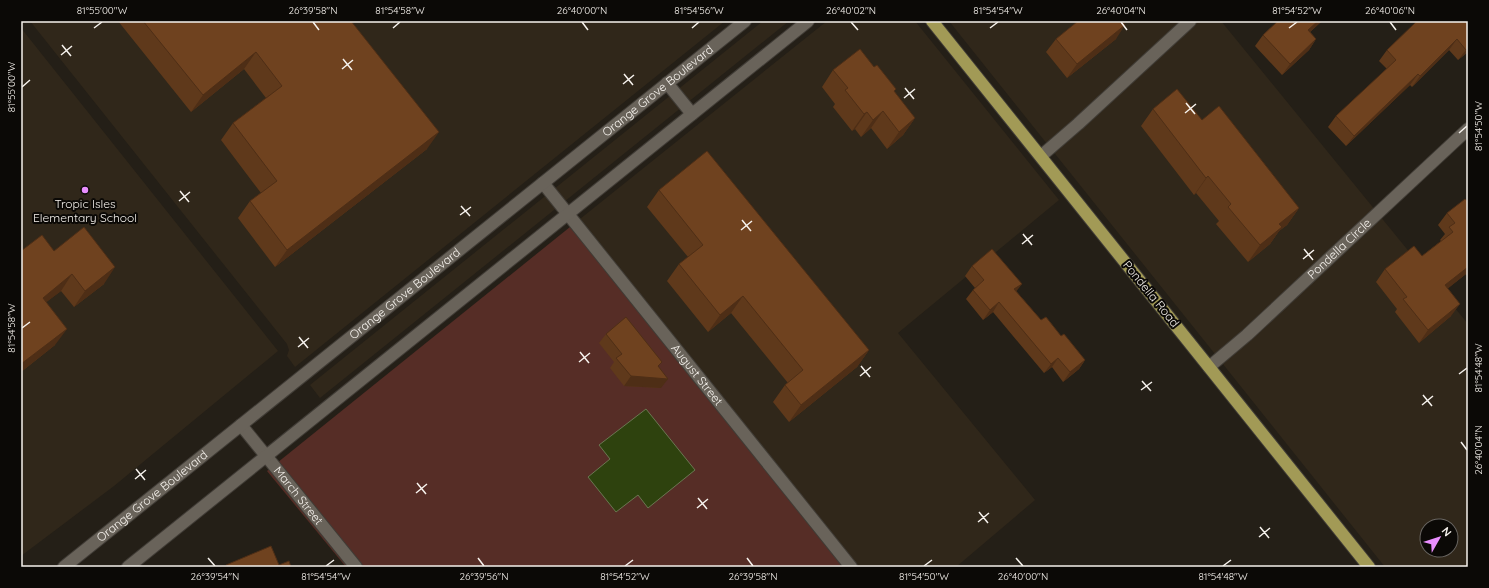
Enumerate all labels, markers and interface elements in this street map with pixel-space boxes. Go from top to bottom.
text: 81°55'00"W [77,4,128,17]
text: 26°39'58"N [289,4,337,17]
text: 81°54'58"W [375,4,425,17]
text: 26°40'00"N [557,4,607,17]
text: 81°54'56"W [674,4,724,17]
text: 26°40'02"N [826,4,876,17]
text: 81°54'54"W [973,4,1023,17]
text: 26°40'04"N [1096,4,1146,17]
text: 81°54'52"W [1272,4,1322,17]
text: 26°40'06"N [1365,4,1415,17]
street label: Orange Grove Boulevard [599,42,716,140]
text: 81°55'00"W [5,61,18,112]
text: 81°54'50"W [1472,101,1485,151]
marker: Tropic Isles Elementary School [80,185,90,195]
place label: Tropic Isles Elementary School [33,196,137,225]
street label: Pondella Circle [1304,215,1374,282]
street label: Orange Grove Boulevard [346,244,463,342]
street label: Pondella Road [1120,257,1183,330]
text: 81°54'58"W [5,303,18,353]
street label: August Street [668,341,726,408]
text: 81°54'48"W [1472,343,1485,393]
text: 26°40'04"N [1472,425,1485,475]
street label: Orange Grove Boulevard [93,447,210,545]
street label: March Street [271,463,327,528]
north arrow [1419,518,1459,558]
text: N [1439,524,1455,539]
text: 26°39'54"N [191,570,239,583]
text: 81°54'54"W [301,570,351,583]
text: 26°39'56"N [460,570,508,583]
text: 81°54'52"W [600,570,650,583]
text: 26°39'58"N [729,570,777,583]
text: 81°54'50"W [899,570,949,583]
text: 26°40'00"N [998,570,1048,583]
text: 81°54'48"W [1198,570,1248,583]

